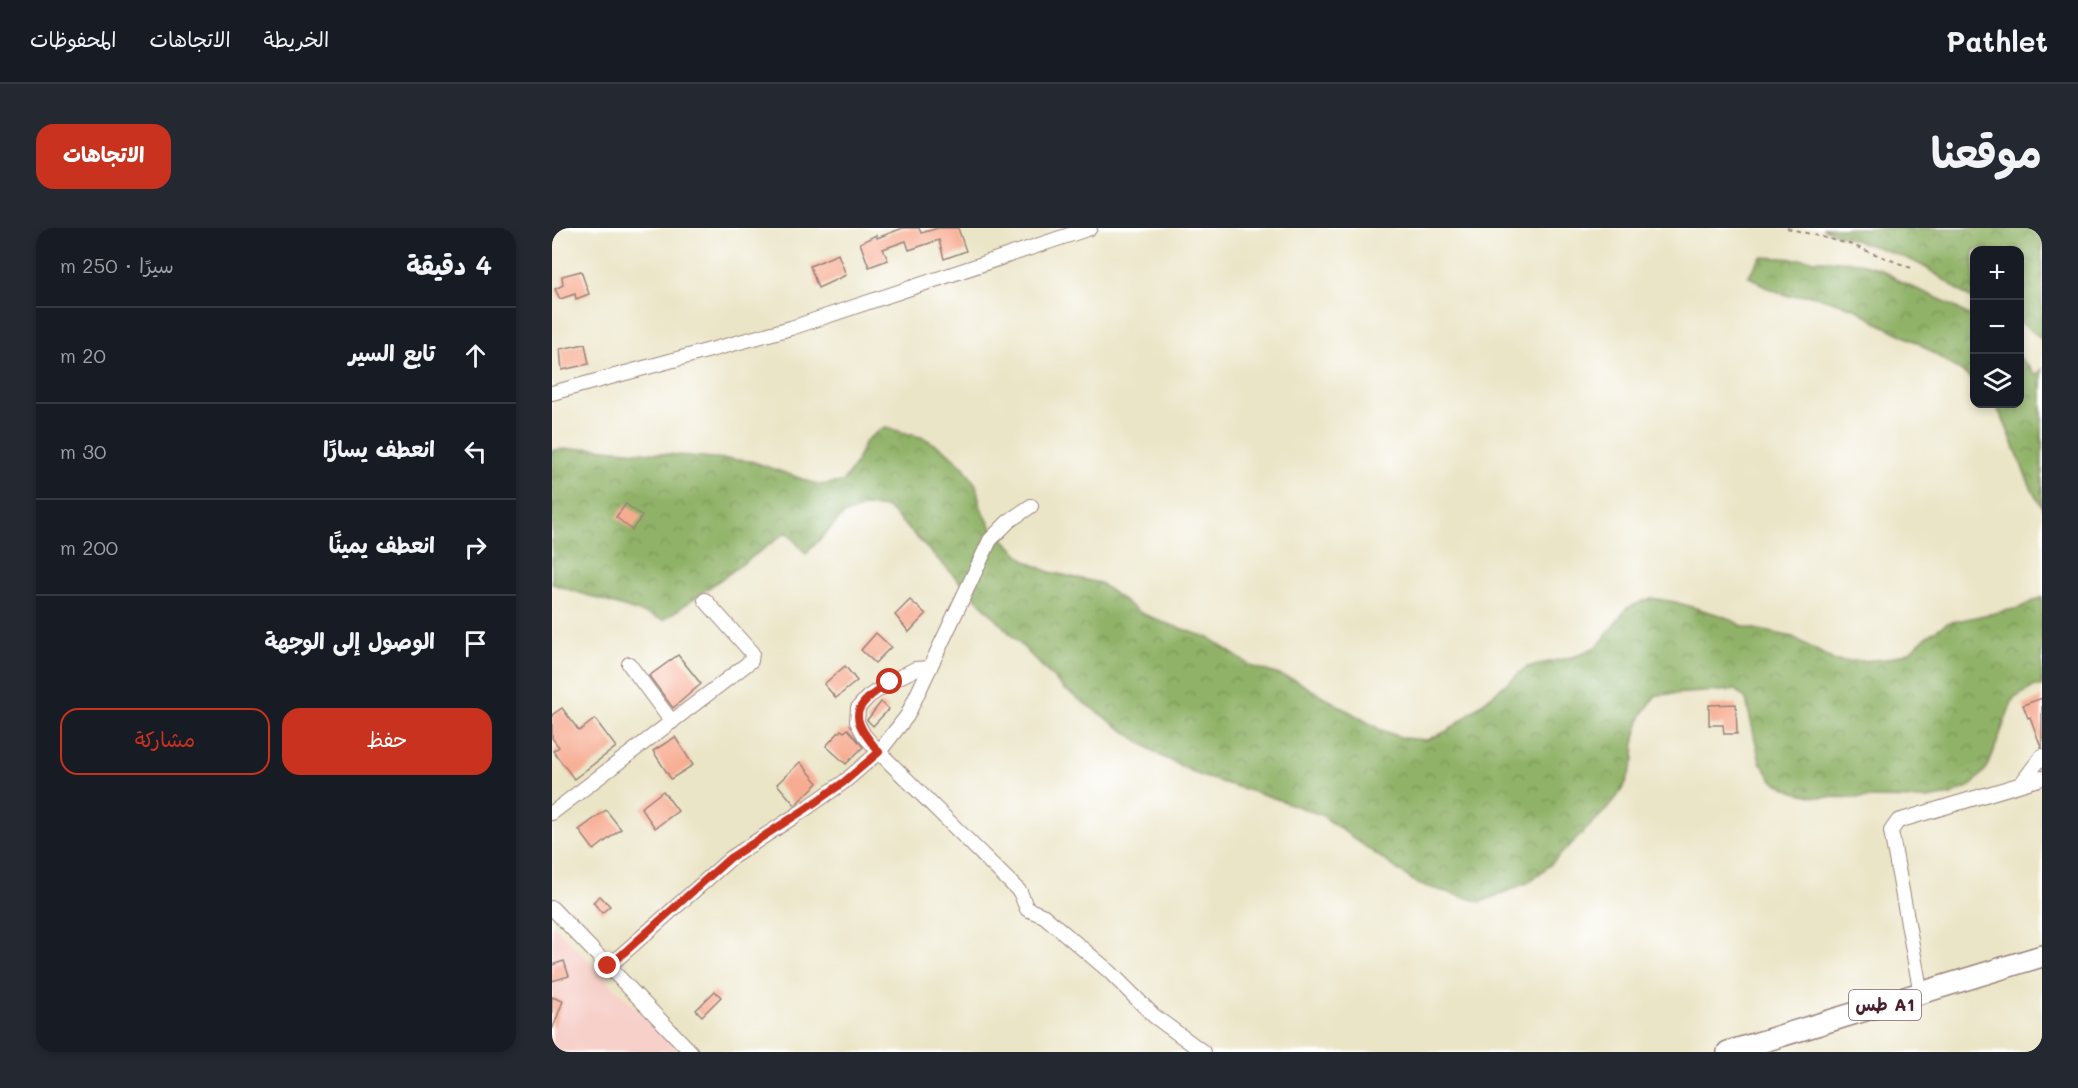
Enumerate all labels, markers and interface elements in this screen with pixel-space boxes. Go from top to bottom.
text: Pathlet [1946,23,2048,59]
text: المحفوظات [30,25,116,52]
text: الاتجاهات [149,25,231,52]
text: الخريطة [264,25,329,52]
button: الاتجاهات [36,124,171,189]
text: موقعنا [1931,124,2042,179]
map controls [1970,246,2024,408]
button: + [1970,246,2024,300]
text: 4 دقيقة [406,248,492,282]
text: سيرًا · 250 m [60,252,174,278]
button: − [1970,300,2024,354]
text: تابع السير [349,338,435,367]
icon: ahead [459,339,492,372]
text: 20 m [60,342,106,368]
button: layers [1970,354,2024,408]
text: انعطف يسارًا [323,434,435,463]
icon: left [459,435,492,468]
text: 30 m [60,438,106,464]
text: انعطف يمينًا [329,530,435,559]
icon: right [459,531,492,564]
text: 200 m [60,534,118,560]
text: الوصول إلى الوجهة [264,626,435,655]
icon: arrive [459,627,492,660]
route start [876,668,902,694]
button: مشاركة [60,708,270,775]
button: حفظ [282,708,492,775]
route end [594,952,620,978]
road number: طس A1 [1849,990,1921,1020]

